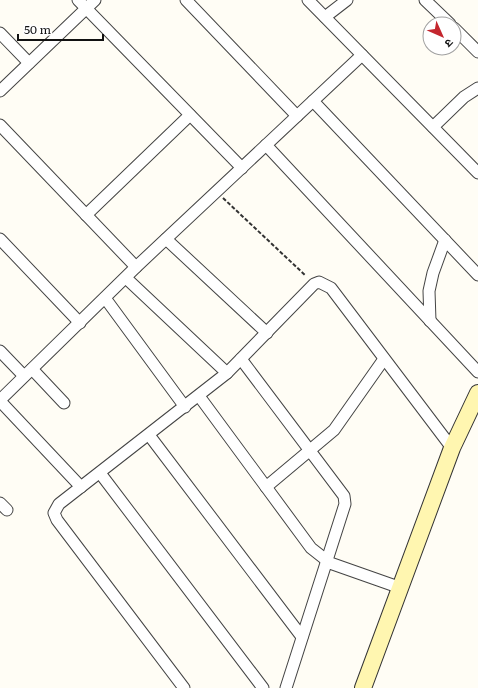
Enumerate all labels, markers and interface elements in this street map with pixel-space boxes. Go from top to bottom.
scale bar [18,16,103,42]
north arrow [422,16,462,56]
text: 50 m [24,20,51,38]
text: उ [441,36,458,52]

